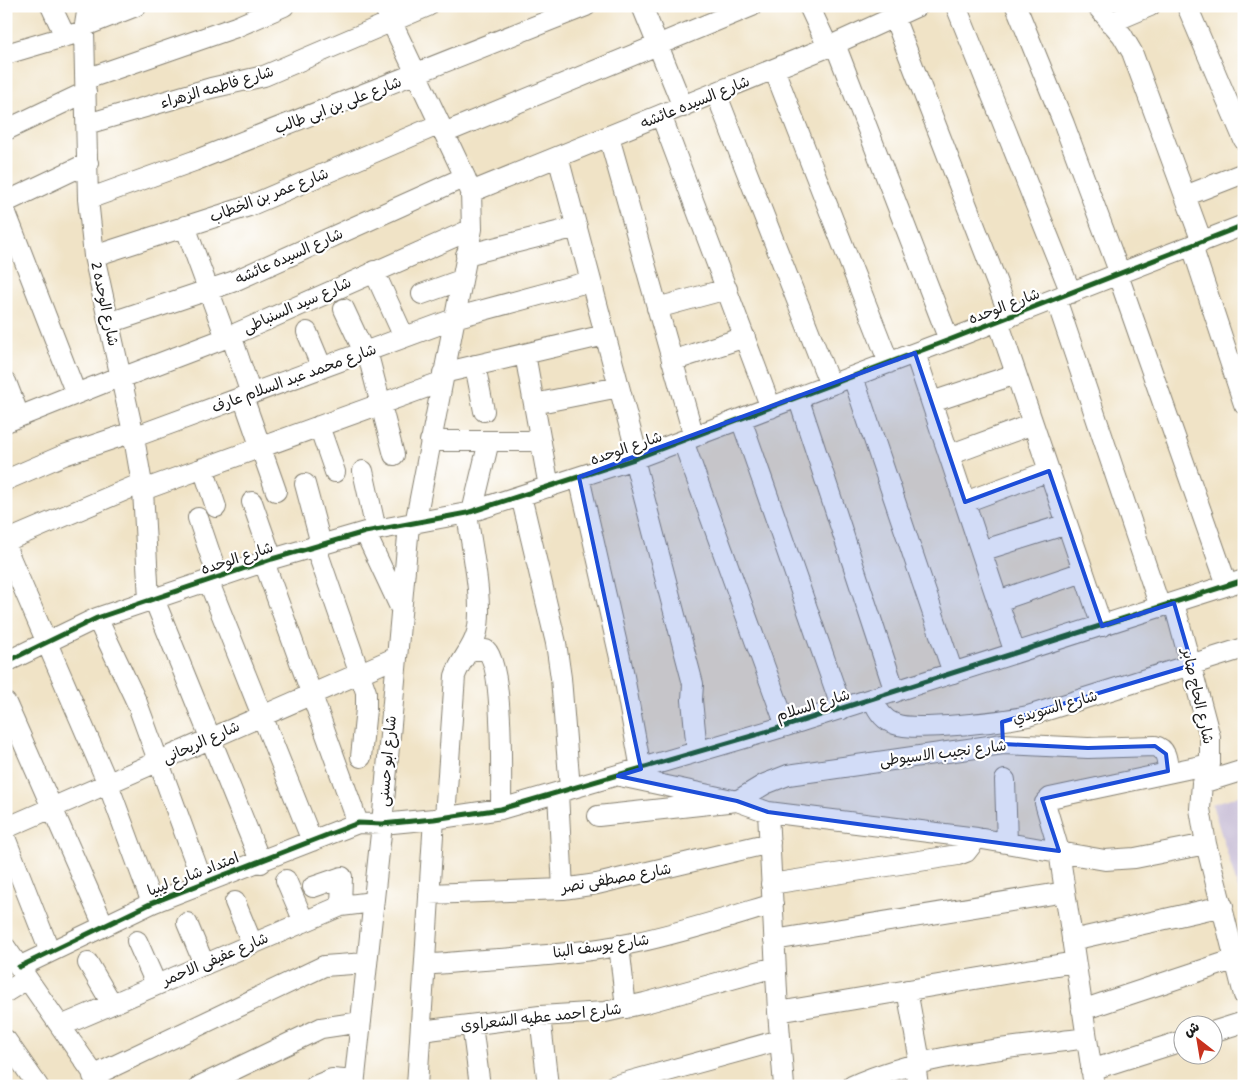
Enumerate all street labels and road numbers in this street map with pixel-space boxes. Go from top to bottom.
street label: شارع فاطمه الزهراء [158,60,276,113]
street label: شارع السيده عائشه [637,70,753,133]
street label: شارع على بن ابى طالب [271,71,404,138]
street label: شارع عمر بن الخطاب [206,162,331,227]
street label: شارع السيده عائشه [231,222,346,289]
street label: شارع الوحده 2 [86,260,125,348]
street label: شارع سيد السنباطى [239,271,354,338]
street label: شارع الوحده [965,282,1043,329]
street label: شارع محمد عبد السلام عارف [208,338,380,418]
street label: شارع الوحده [587,425,665,470]
street label: شارع الوحده [198,536,276,579]
street label: شارع الحاج صابر [1177,644,1220,746]
street label: شارع السلام [773,683,853,727]
street label: شارع السويدي [1010,684,1100,730]
street label: شارع الريحانى [159,715,243,768]
street label: شارع ابو حسنى [372,715,401,807]
street label: شارع نجيب الاسيوطى [878,734,1008,771]
street label: امتداد شارع ليبيا [144,846,242,901]
street label: شارع مصطفى نصر [557,857,673,898]
street label: شارع عفيفى الاحمر [156,927,271,991]
street label: شارع يوسف البنا [552,928,650,963]
street label: شارع احمد عطيه الشعراوى [459,998,622,1035]

